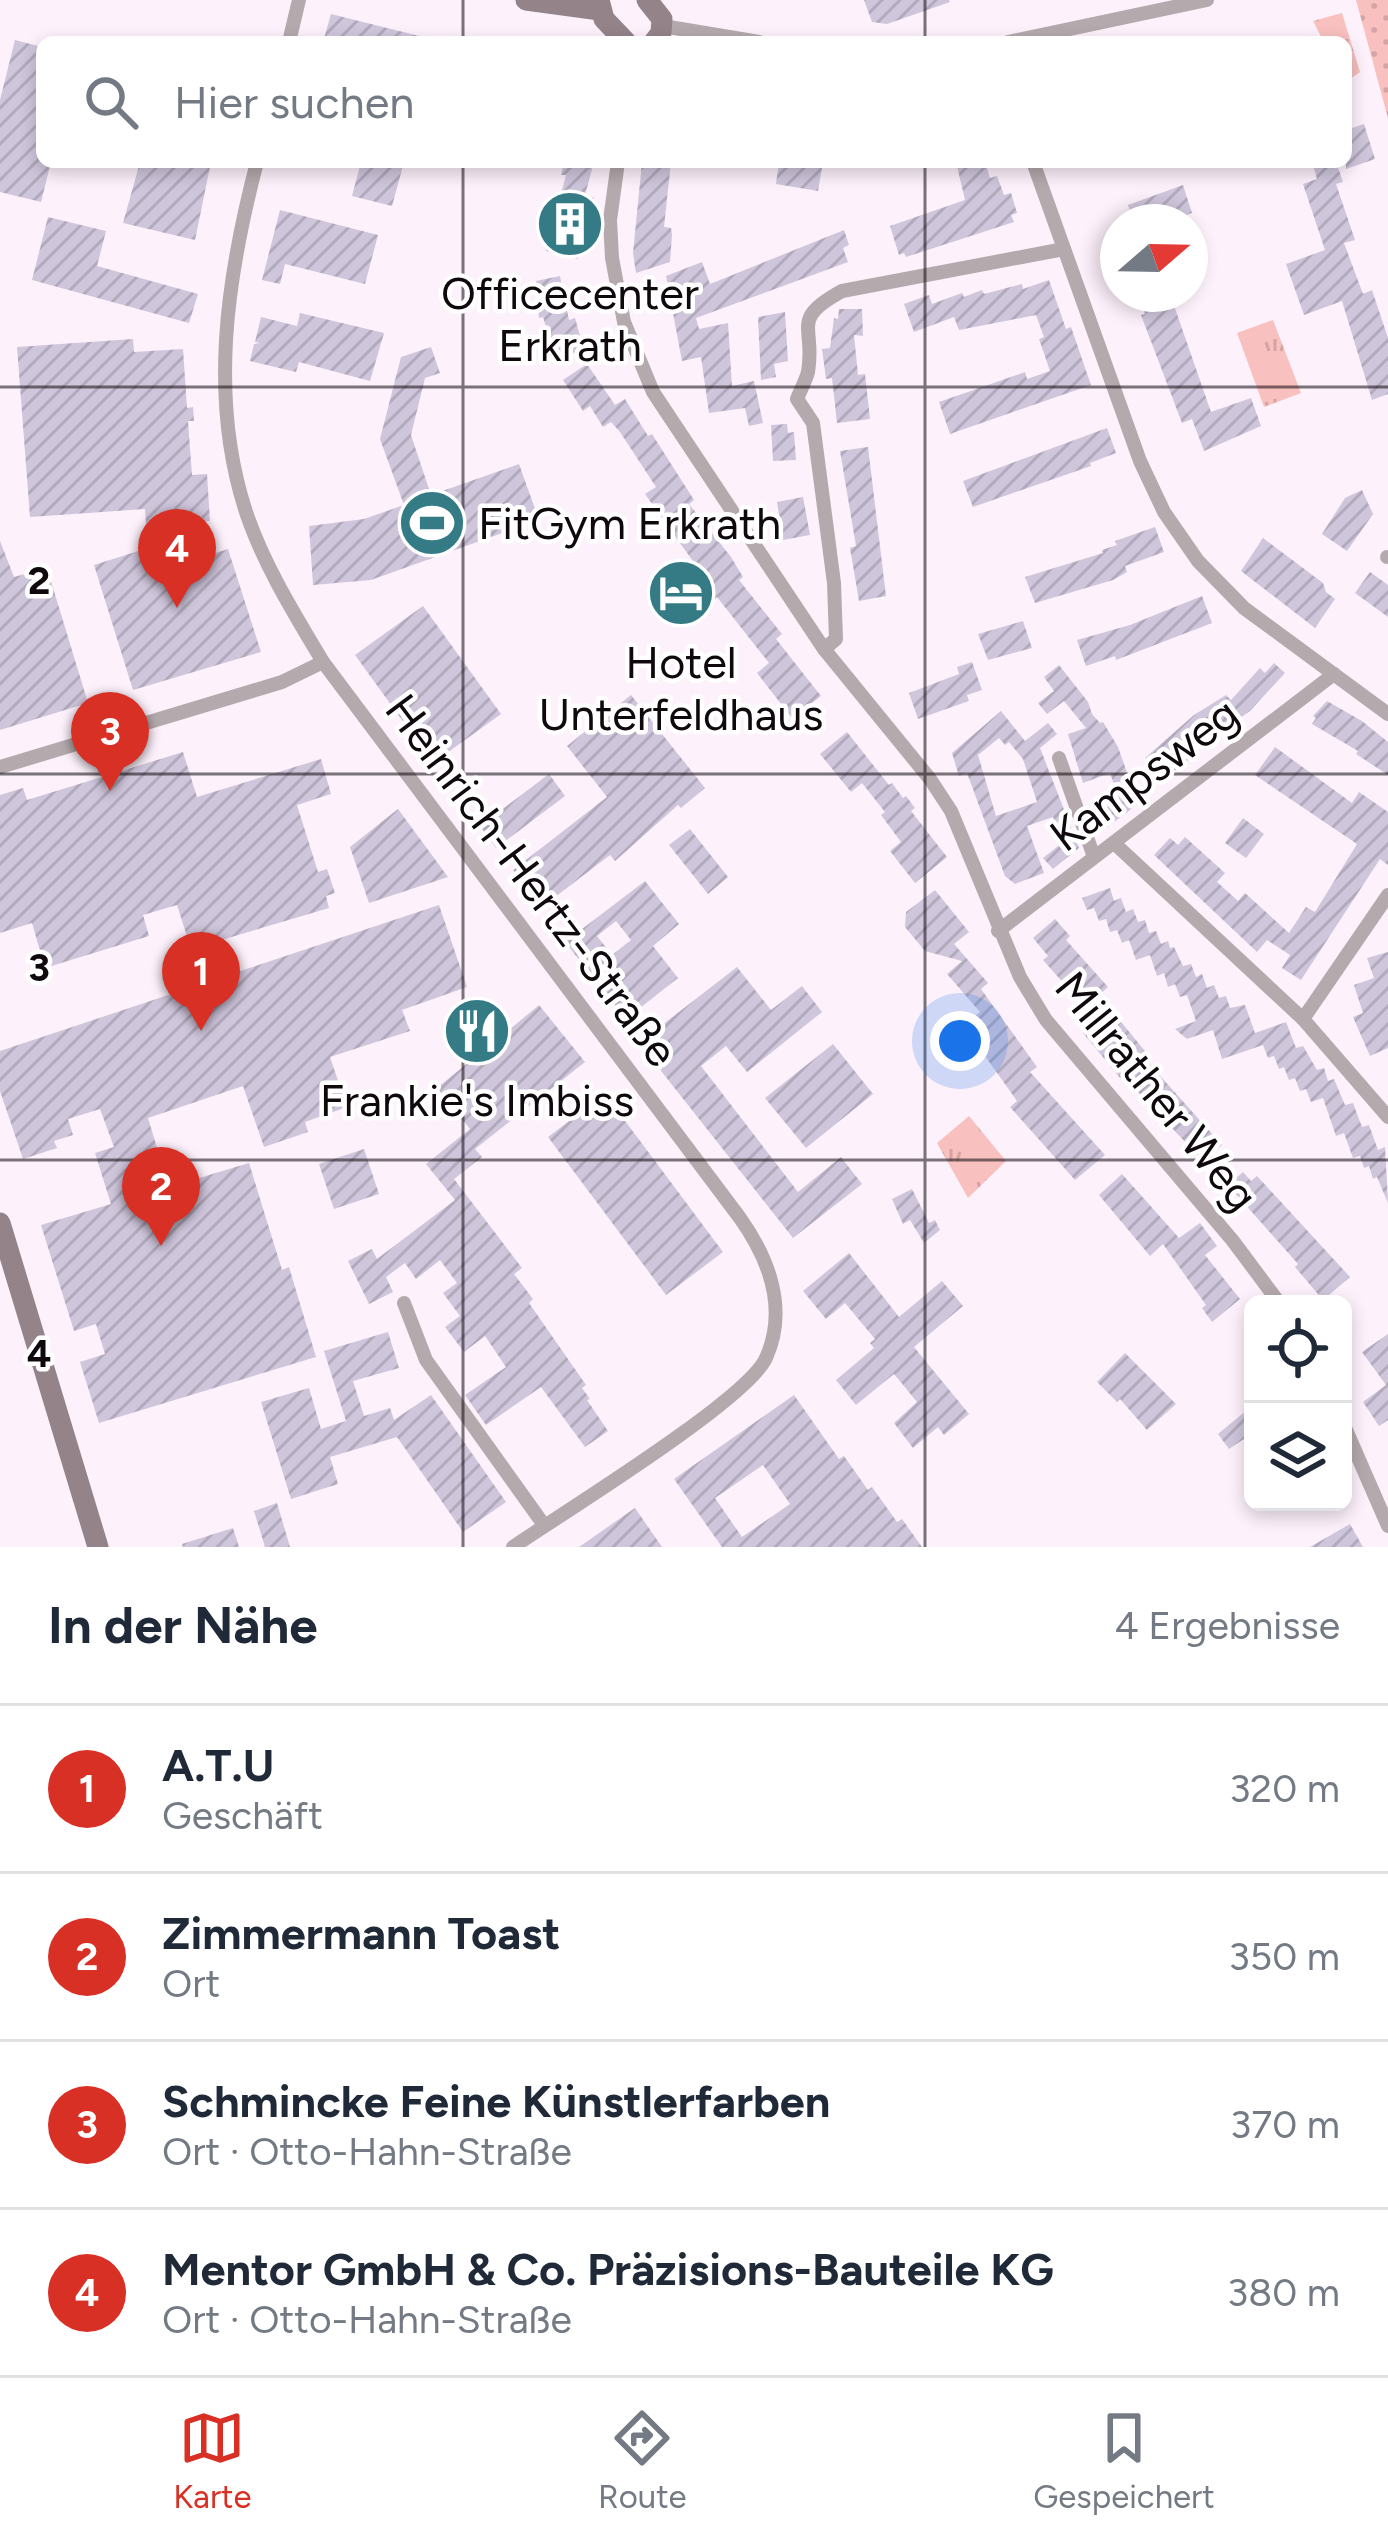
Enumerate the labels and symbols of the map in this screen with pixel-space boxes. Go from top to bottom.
building icon: Officecenter Erkrath [535,189,605,259]
north arrow [1100,204,1208,312]
place label: Officecenter Erkrath [441,266,699,372]
sports icon: FitGym Erkrath [397,488,467,558]
place label: FitGym Erkrath [478,496,781,550]
pin: 4 [138,509,216,608]
text: 2 [28,557,50,604]
hotel icon: Hotel Unterfeldhaus [646,558,716,628]
place label: Hotel Unterfeldhaus [538,635,824,741]
street label: Heinrich-Hertz-Straße [374,683,690,1077]
street label: Kampsweg [1039,686,1249,862]
pin: 3 [71,692,149,791]
pin: 1 [162,932,240,1031]
text: 3 [28,944,50,991]
street label: Millrather Weg [1044,961,1270,1221]
restaurant icon: Frankie's Imbiss [442,996,512,1066]
your location [930,1011,990,1071]
place label: Frankie's Imbiss [320,1073,634,1127]
pin: 2 [122,1147,200,1246]
text: 4 [27,1330,51,1377]

